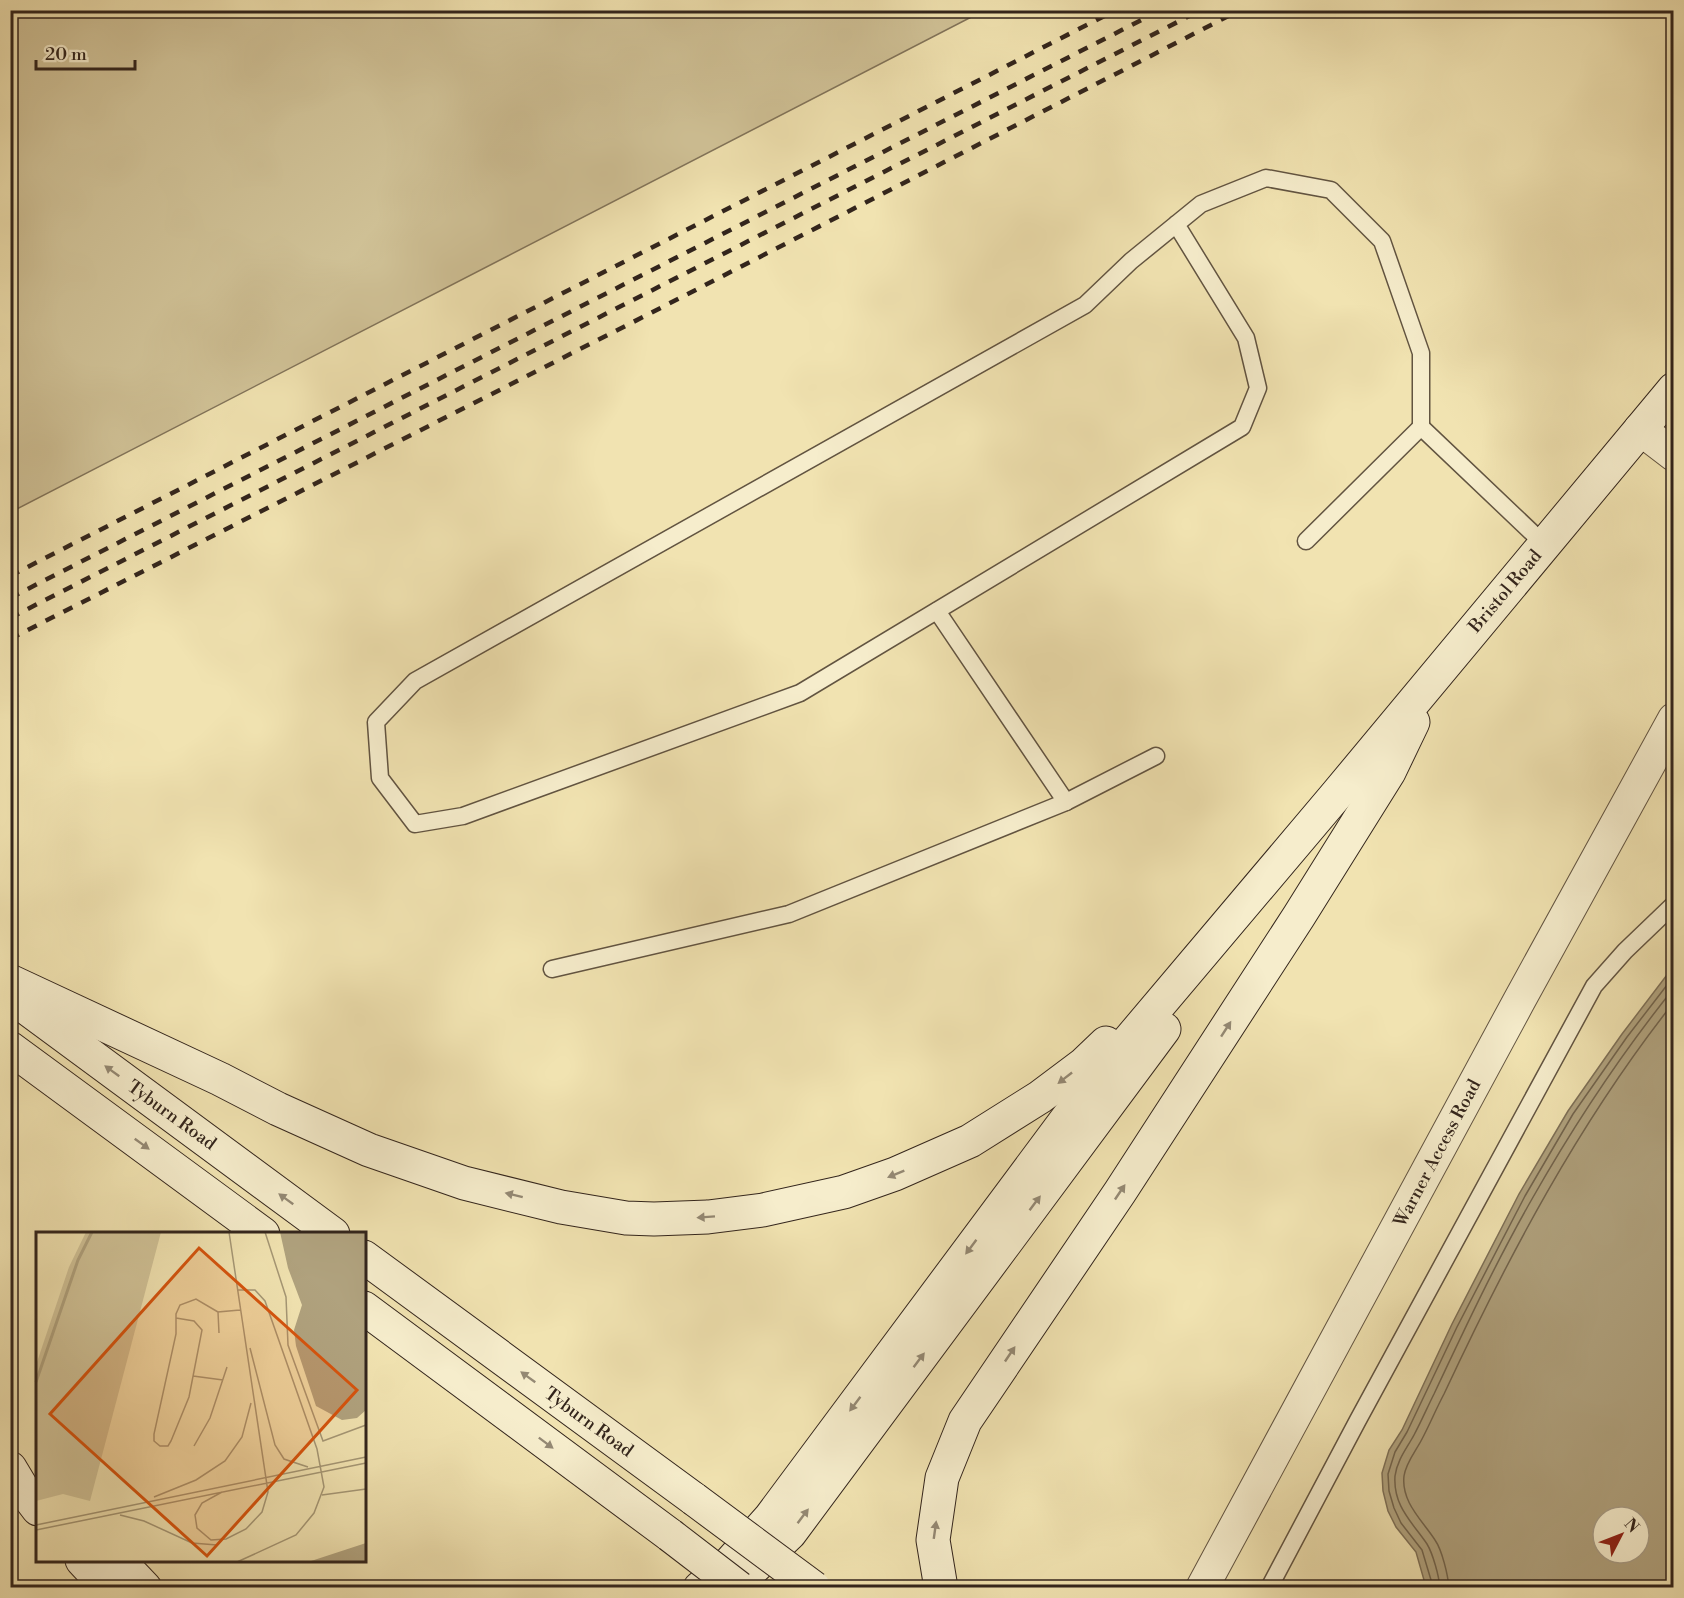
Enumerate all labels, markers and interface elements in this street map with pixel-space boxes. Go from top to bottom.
scale bar [36,33,135,71]
text: 20 m [45,43,87,66]
street label: Bristol Road [1463,544,1547,638]
one-way arrow [1220,1021,1231,1037]
one-way arrow [104,1065,120,1077]
one-way arrow [1057,1072,1073,1085]
street label: Tyburn Road [123,1075,221,1156]
street label: Warner Access Road [1388,1075,1486,1232]
one-way arrow [135,1138,150,1150]
one-way arrow [886,1169,904,1179]
one-way arrow [1114,1185,1126,1201]
one-way arrow [504,1190,523,1200]
one-way arrow [278,1193,294,1205]
one-way arrow [1029,1195,1041,1211]
one-way arrow [697,1212,716,1221]
inset map [36,1232,366,1562]
one-way arrow [965,1239,977,1255]
one-way arrow [1004,1346,1016,1362]
one-way arrow [913,1352,925,1368]
one-way arrow [521,1372,536,1384]
street label: Tyburn Road [540,1382,638,1463]
one-way arrow [849,1396,861,1411]
one-way arrow [538,1437,554,1449]
north arrow [1591,1505,1651,1565]
one-way arrow [796,1509,808,1524]
text: N [1620,1514,1643,1537]
one-way arrow [930,1520,939,1539]

